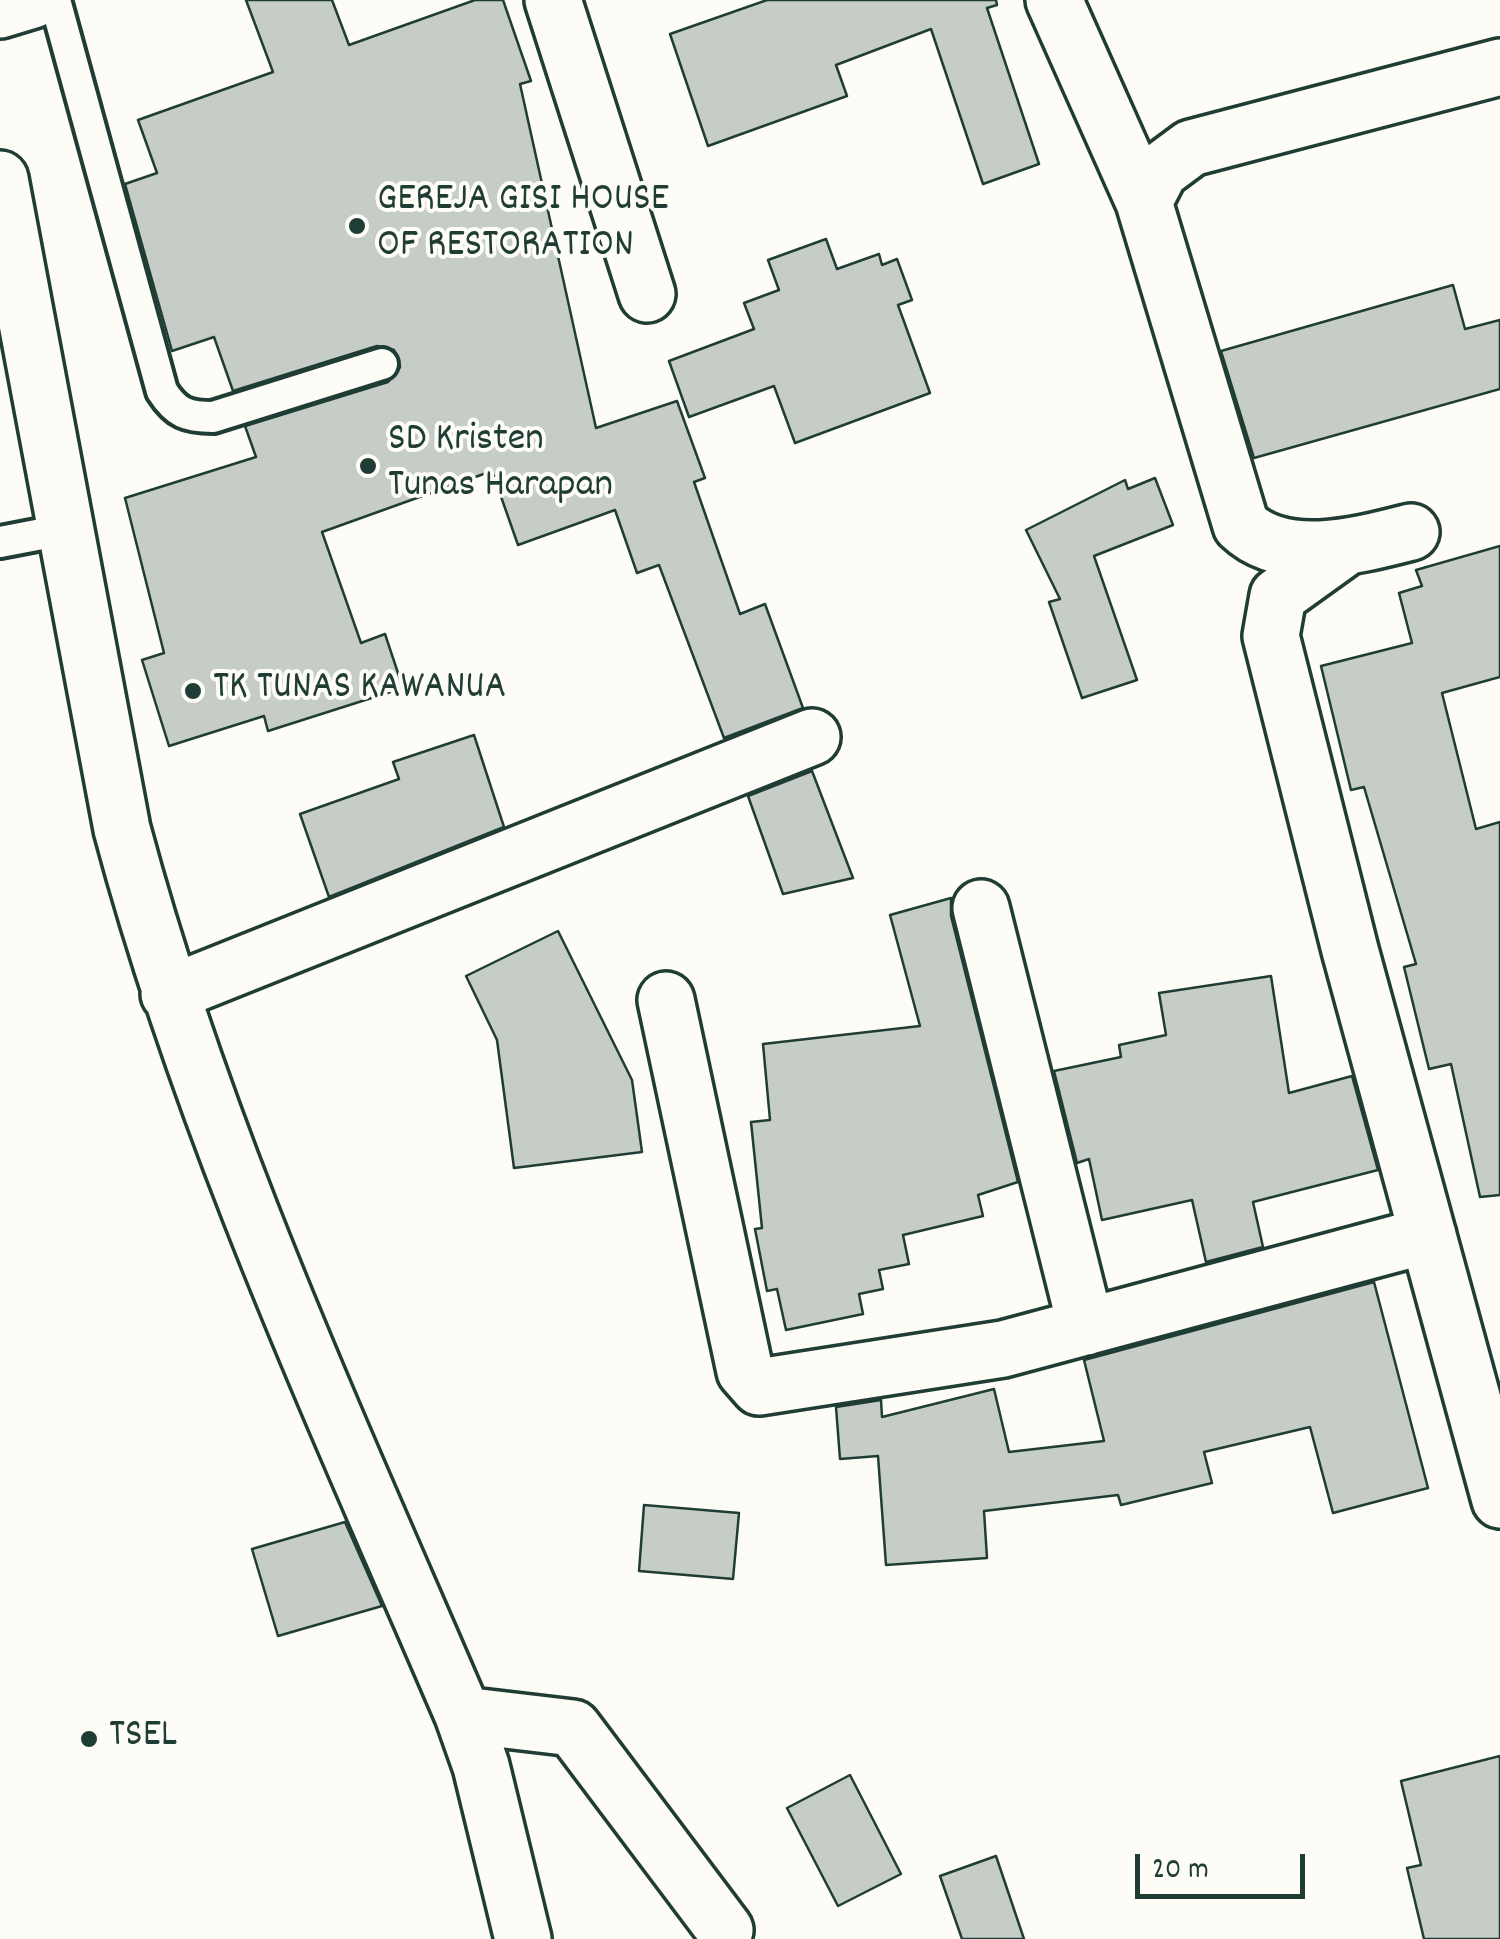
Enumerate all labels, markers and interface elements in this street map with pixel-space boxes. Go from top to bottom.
place label: GEREJA GISI HOUSE OF RESTORATION [377,179,669,273]
marker: GEREJA GISI HOUSE OF RESTORATION [346,215,368,237]
place label: SD Kristen Tunas Harapan [388,419,613,513]
marker: SD Kristen Tunas Harapan [357,455,379,477]
place label: TK TUNAS KAWANUA [213,667,506,715]
marker: TK TUNAS KAWANUA [182,680,204,702]
place label: TSEL [109,1715,177,1763]
marker: TSEL [78,1728,100,1750]
scale bar [1140,1834,1310,1896]
text: 20 m [1152,1850,1209,1893]

